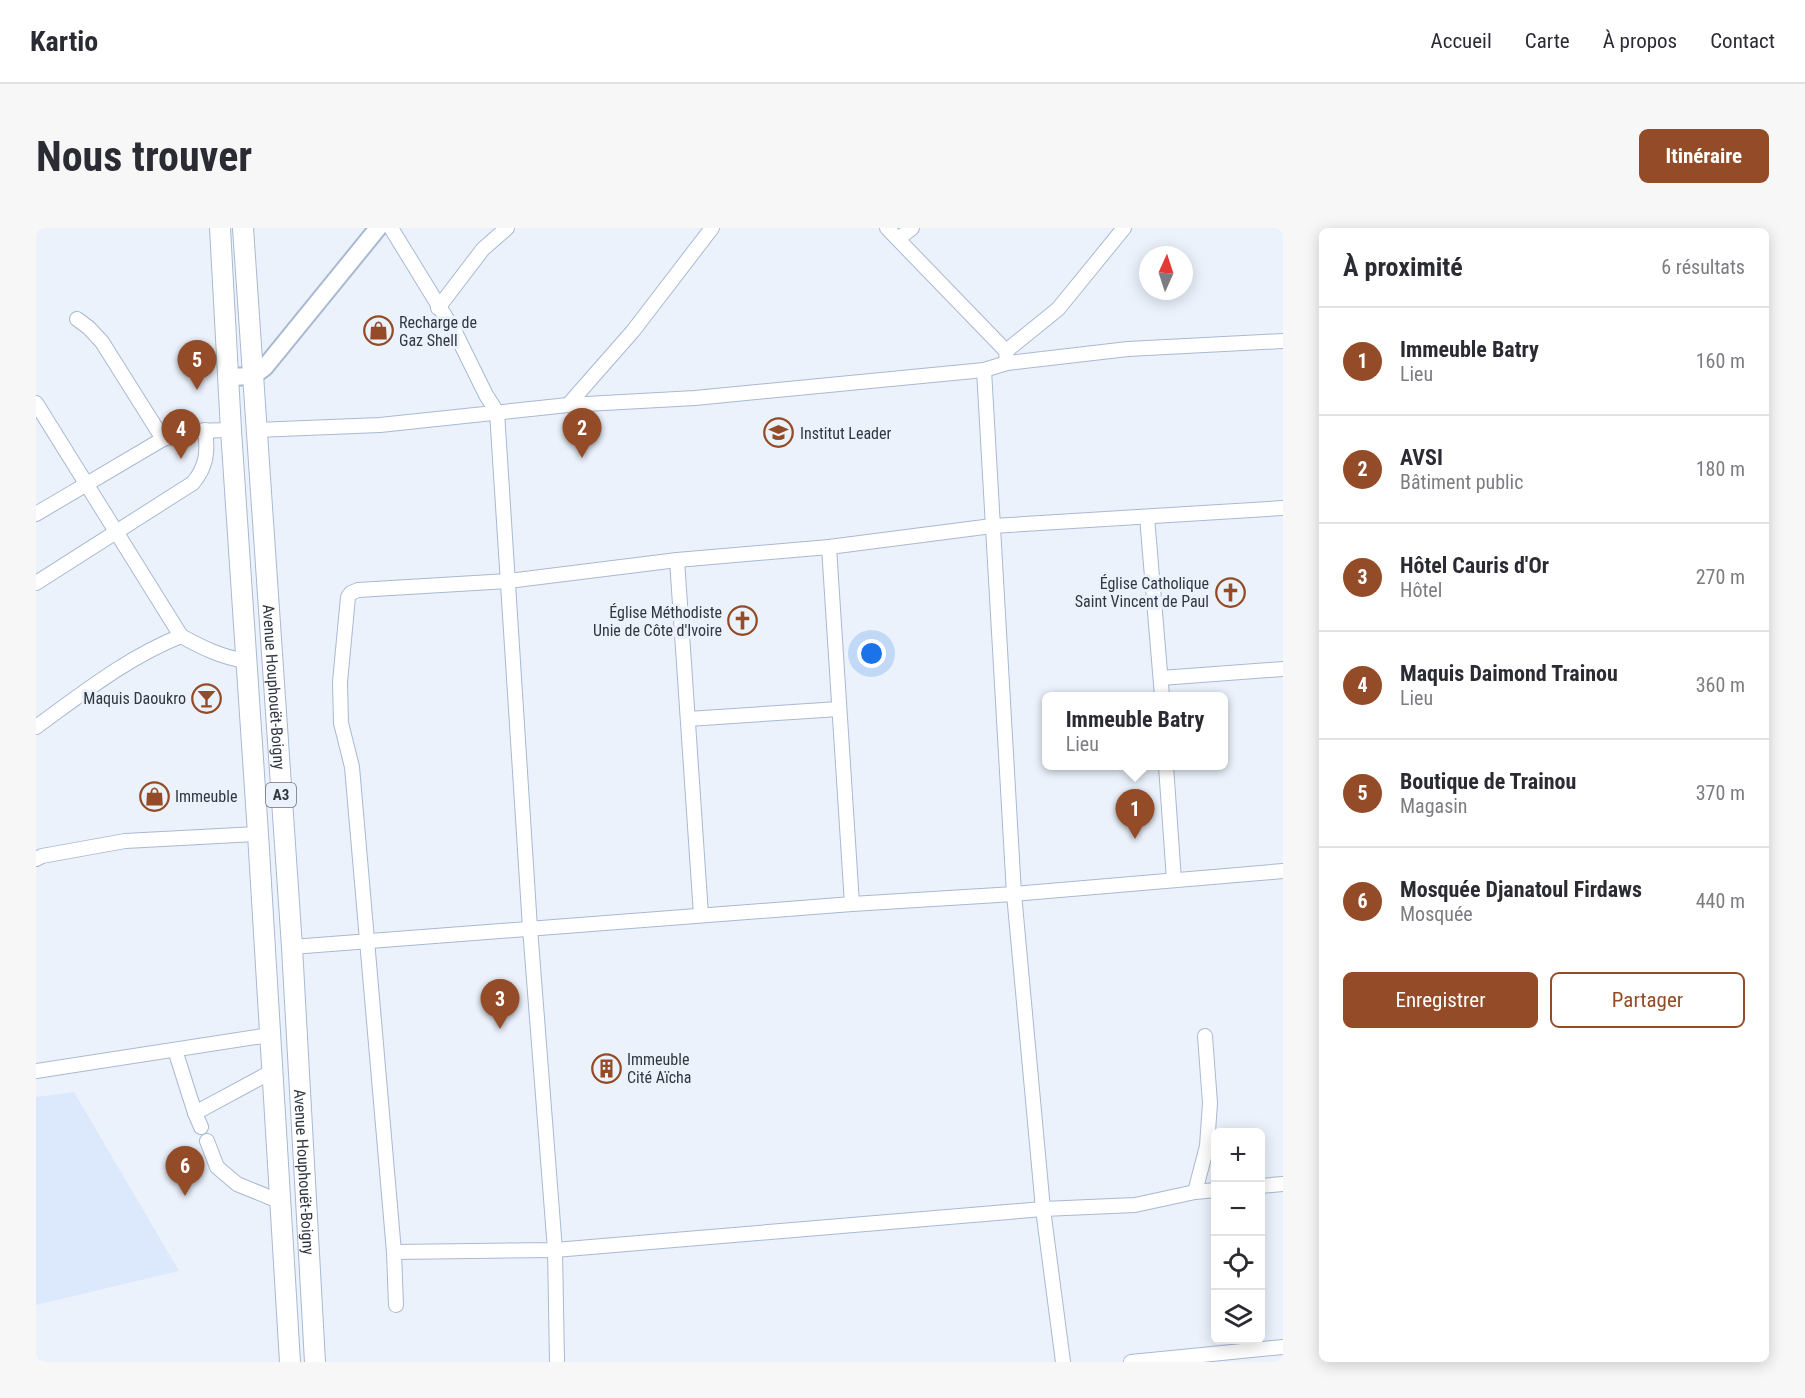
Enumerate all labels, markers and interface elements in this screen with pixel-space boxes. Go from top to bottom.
text: Kartio [30,25,98,58]
text: Accueil [1431,29,1492,53]
text: Carte [1525,29,1570,53]
text: À propos [1603,29,1677,53]
text: Contact [1710,29,1775,53]
button: Itinéraire [1639,129,1769,183]
text: Nous trouver [36,132,252,181]
north arrow [1139,246,1193,300]
text: À proximité [1343,252,1463,282]
text: 6 résultats [1661,255,1745,279]
place label: Recharge de Gaz Shell [399,313,477,350]
shop icon: Recharge de Gaz Shell [362,315,394,347]
text: Immeuble Batry [1400,337,1539,362]
pin: 5 [178,340,216,390]
text: 1 [1357,349,1368,373]
text: 160 m [1696,349,1745,373]
text: Lieu [1400,362,1433,386]
pin: 2 [562,408,602,458]
pin: 4 [162,410,200,459]
school or university icon: Institut Leader [763,417,795,449]
place label: Institut Leader [800,424,892,443]
text: AVSI [1400,445,1443,470]
text: 2 [1357,457,1368,481]
text: 180 m [1696,457,1745,481]
text: Bâtiment public [1400,470,1523,494]
text: Hôtel Cauris d'Or [1400,553,1549,578]
text: 3 [1357,565,1368,589]
text: 270 m [1696,565,1745,589]
place label: Église Catholique Saint Vincent de Paul [1075,574,1209,611]
church icon: Église Catholique Saint Vincent de Paul [1214,576,1246,608]
text: Hôtel [1400,578,1442,602]
place label: Église Méthodiste Unie de Côte d'Ivoire [593,603,722,640]
street label: Avenue Houphouët-Boigny [259,604,289,771]
church icon: Église Méthodiste Unie de Côte d'Ivoire [727,605,759,637]
your location [857,639,886,668]
text: Maquis Daimond Trainou [1400,661,1618,686]
text: 4 [1357,673,1368,697]
text: 360 m [1696,673,1745,697]
bar icon: Maquis Daoukro [191,682,223,714]
text: Lieu [1400,686,1433,710]
place label: Maquis Daoukro [83,689,186,708]
popup [1042,692,1228,770]
text: Immeuble Batry [1066,707,1204,732]
text: Lieu [1066,732,1099,756]
text: Boutique de Trainou [1400,769,1576,794]
shop icon: Immeuble [138,780,170,812]
text: 5 [1357,781,1368,805]
text: 370 m [1696,781,1745,805]
road number: A3 [266,783,296,807]
place label: Immeuble [175,787,237,806]
pin: 1 [1116,790,1154,839]
text: Magasin [1400,794,1468,818]
text: Mosquée Djanatoul Firdaws [1400,877,1642,902]
text: 6 [1357,889,1368,913]
text: 440 m [1696,889,1745,913]
text: Mosquée [1400,902,1473,926]
button: Enregistrer [1343,972,1538,1028]
button: Partager [1550,972,1745,1028]
pin: 3 [480,980,520,1029]
place label: Immeuble Cité Aïcha [627,1050,691,1087]
building icon: Immeuble Cité Aïcha [590,1052,622,1084]
street label: Avenue Houphouët-Boigny [290,1089,319,1256]
map controls [1211,1128,1265,1344]
button: + [1211,1128,1265,1182]
pin: 6 [166,1146,204,1196]
button: − [1211,1182,1265,1236]
button: locate [1211,1236,1265,1290]
button: layers [1211,1290,1265,1344]

